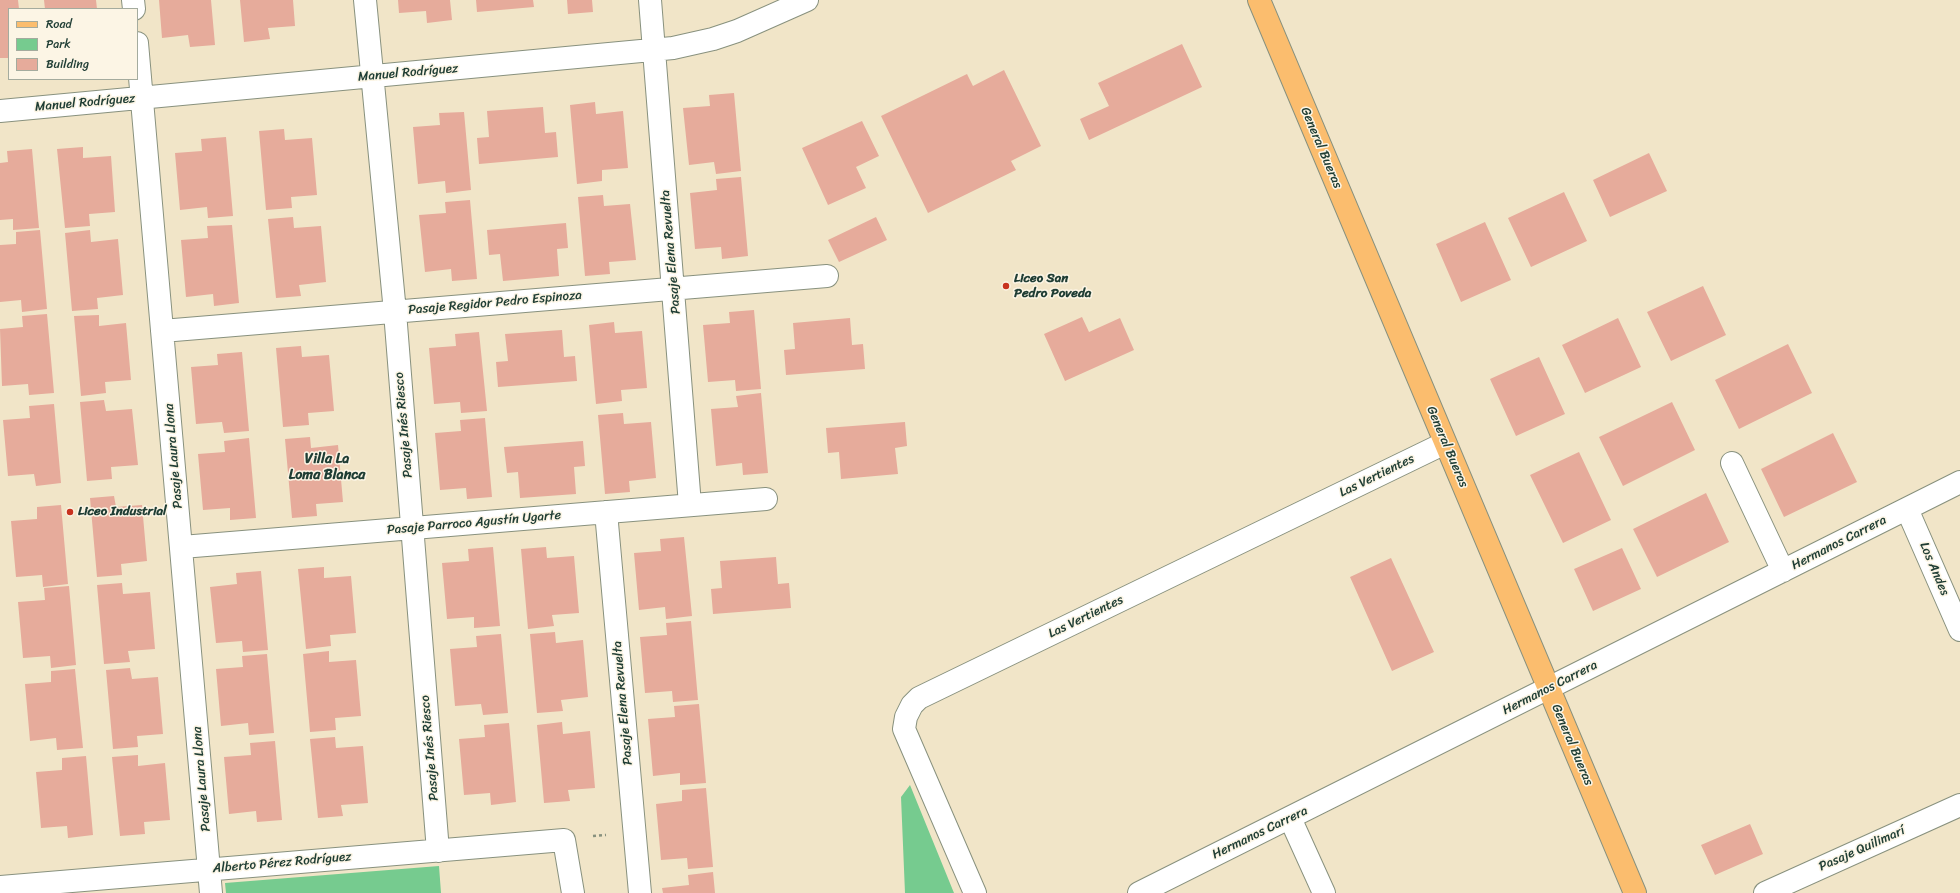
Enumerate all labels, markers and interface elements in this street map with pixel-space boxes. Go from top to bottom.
legend [8,8,138,80]
text: Road [46,13,72,35]
text: Park [46,33,71,55]
text: Building [46,53,89,75]
street label: Manuel Rodríguez [357,61,459,85]
street label: Manuel Rodríguez [34,91,136,115]
street label: General Bueras [1297,105,1345,191]
street label: Pasaje Elena Revuelta [658,189,684,315]
place label: Liceo San Pedro Poveda [1014,271,1091,302]
marker: Liceo San Pedro Poveda [1001,281,1011,291]
street label: Pasaje Regidor Pedro Espinoza [408,288,582,318]
street label: Pasaje Inés Riesco [392,371,416,479]
street label: Pasaje Laura Llona [162,403,186,509]
street label: General Bueras [1423,404,1471,490]
district label: Villa La Loma Blanca [289,451,365,484]
street label: Las Vertientes [1337,451,1417,501]
place label: Liceo Industrial [78,504,167,520]
marker: Liceo Industrial [65,507,75,517]
street label: Pasaje Parroco Agustín Ugarte [386,508,562,538]
street label: Hermanos Carrera [1789,512,1889,574]
street label: Los Andes [1916,540,1952,598]
street label: Las Vertientes [1046,592,1126,642]
street label: Pasaje Elena Revuelta [610,640,636,766]
street label: Hermanos Carrera [1500,657,1600,719]
street label: Pasaje Inés Riesco [418,694,442,802]
street label: General Bueras [1548,702,1596,788]
street label: Pasaje Laura Llona [190,726,214,832]
street label: Hermanos Carrera [1210,803,1310,863]
street label: Pasaje Quilimarí [1817,823,1907,875]
street label: Alberto Pérez Rodríguez [212,849,352,877]

